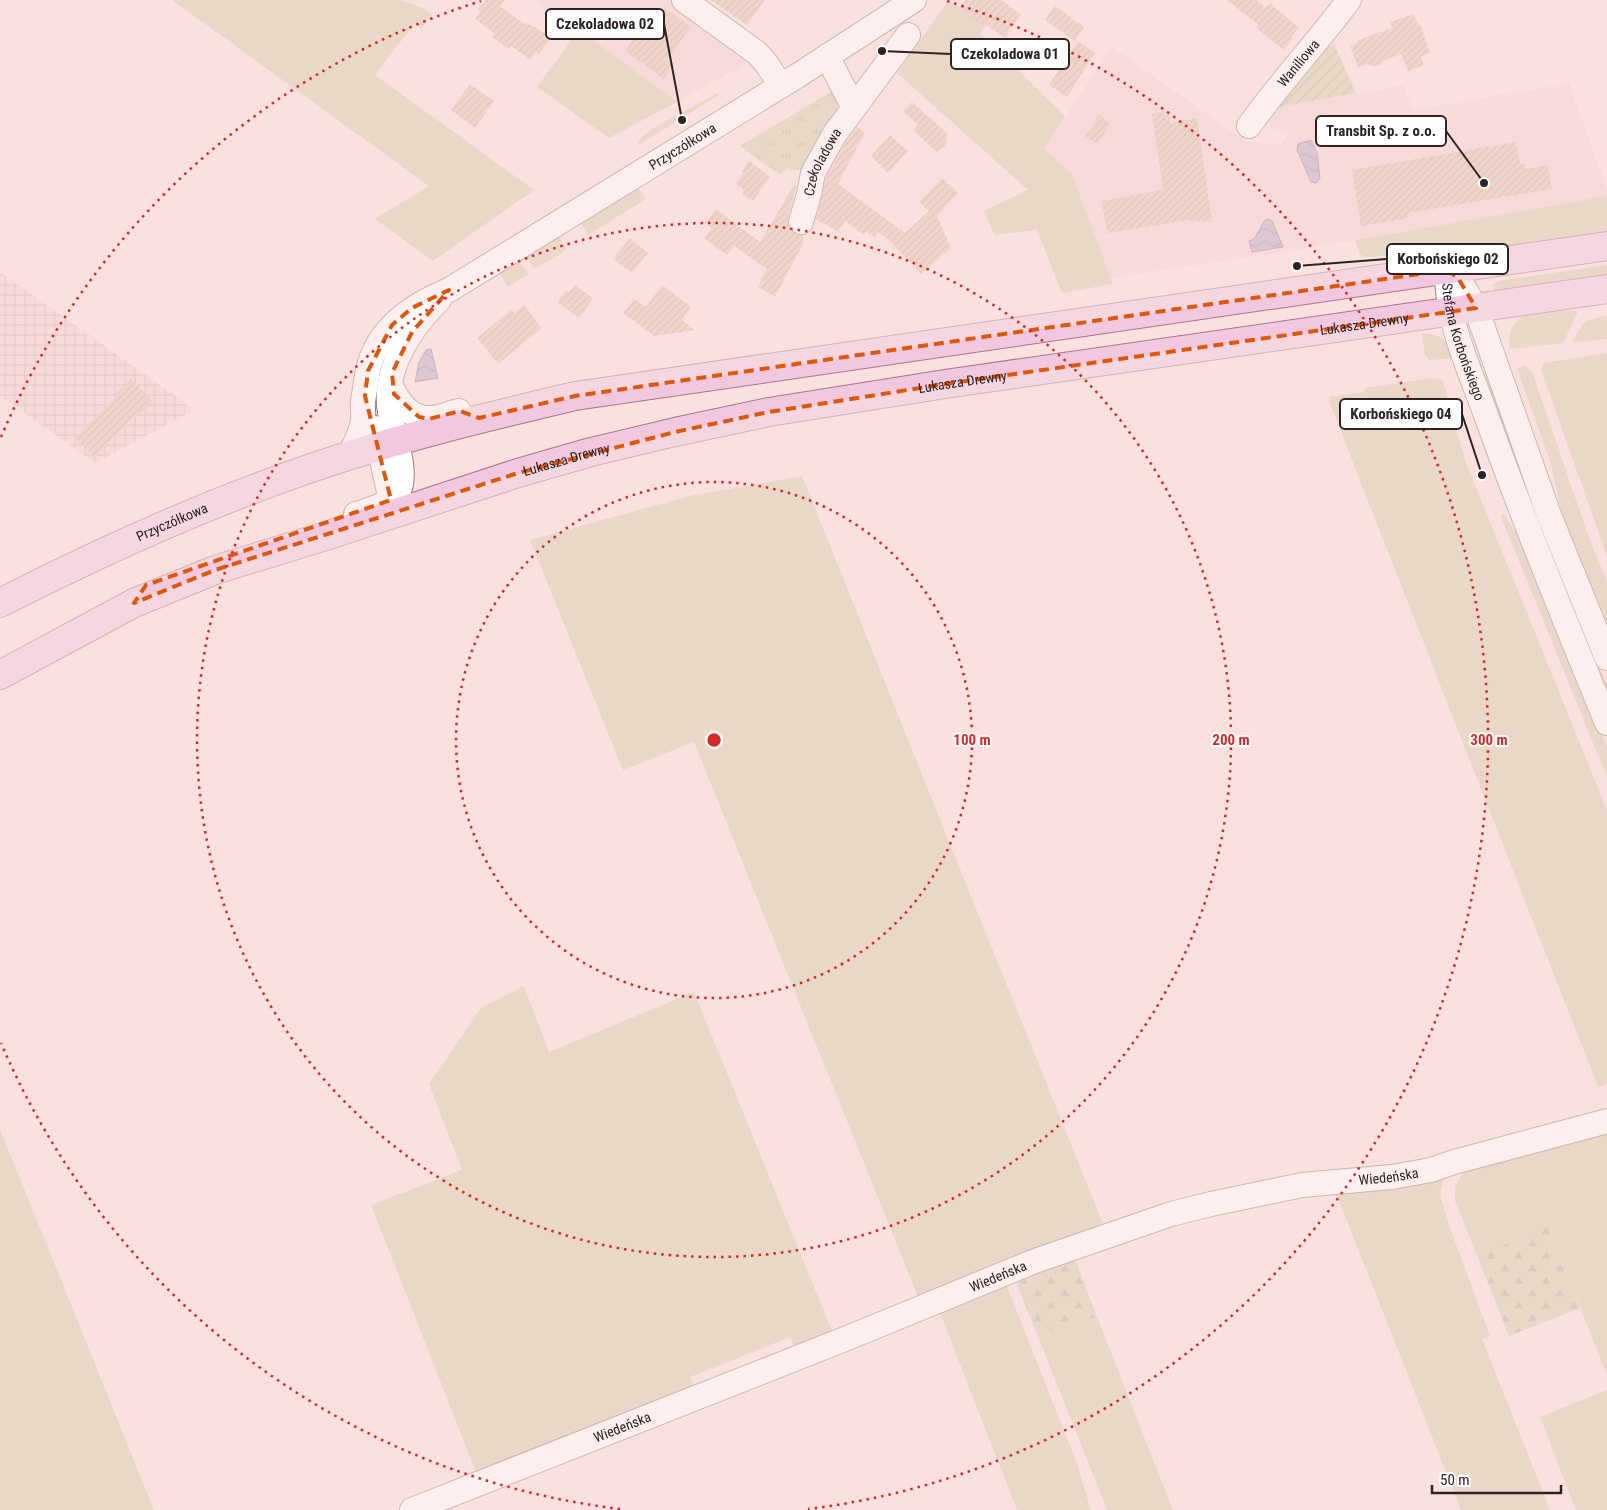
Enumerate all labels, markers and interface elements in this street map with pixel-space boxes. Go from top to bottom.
callout: Czekoladowa 02 [546,9,664,39]
text: Czekoladowa 02 [556,15,654,33]
street label: Waniliowa [1274,36,1322,90]
callout: Czekoladowa 01 [951,39,1069,69]
text: Czekoladowa 01 [961,45,1059,63]
callout: Transbit Sp. z o.o. [1316,116,1446,146]
street label: Przyczółkowa [646,120,719,173]
text: Transbit Sp. z o.o. [1326,122,1436,140]
street label: Czekoladowa [801,125,845,197]
callout: Korbońskiego 02 [1387,244,1508,274]
text: Korbońskiego 02 [1397,250,1499,268]
street label: Stefana Korbońskiego [1439,283,1488,403]
street label: Łukasza Drewny [1319,310,1410,338]
street label: Łukasza Drewny [917,367,1008,396]
callout: Korbońskiego 04 [1340,399,1462,429]
text: Korbońskiego 04 [1350,405,1452,423]
street label: Łukasza Drewny [521,440,611,479]
street label: Przyczółkowa [134,500,210,545]
centre of rings [705,731,723,749]
text: 100 m [953,731,991,749]
text: 200 m [1212,731,1250,749]
text: 300 m [1470,731,1508,749]
street label: Wiedeńska [1358,1164,1420,1188]
street label: Wiedeńska [967,1257,1029,1295]
street label: Wiedeńska [591,1408,653,1445]
scale bar [1432,1462,1561,1494]
text: 50 m [1440,1471,1470,1489]

